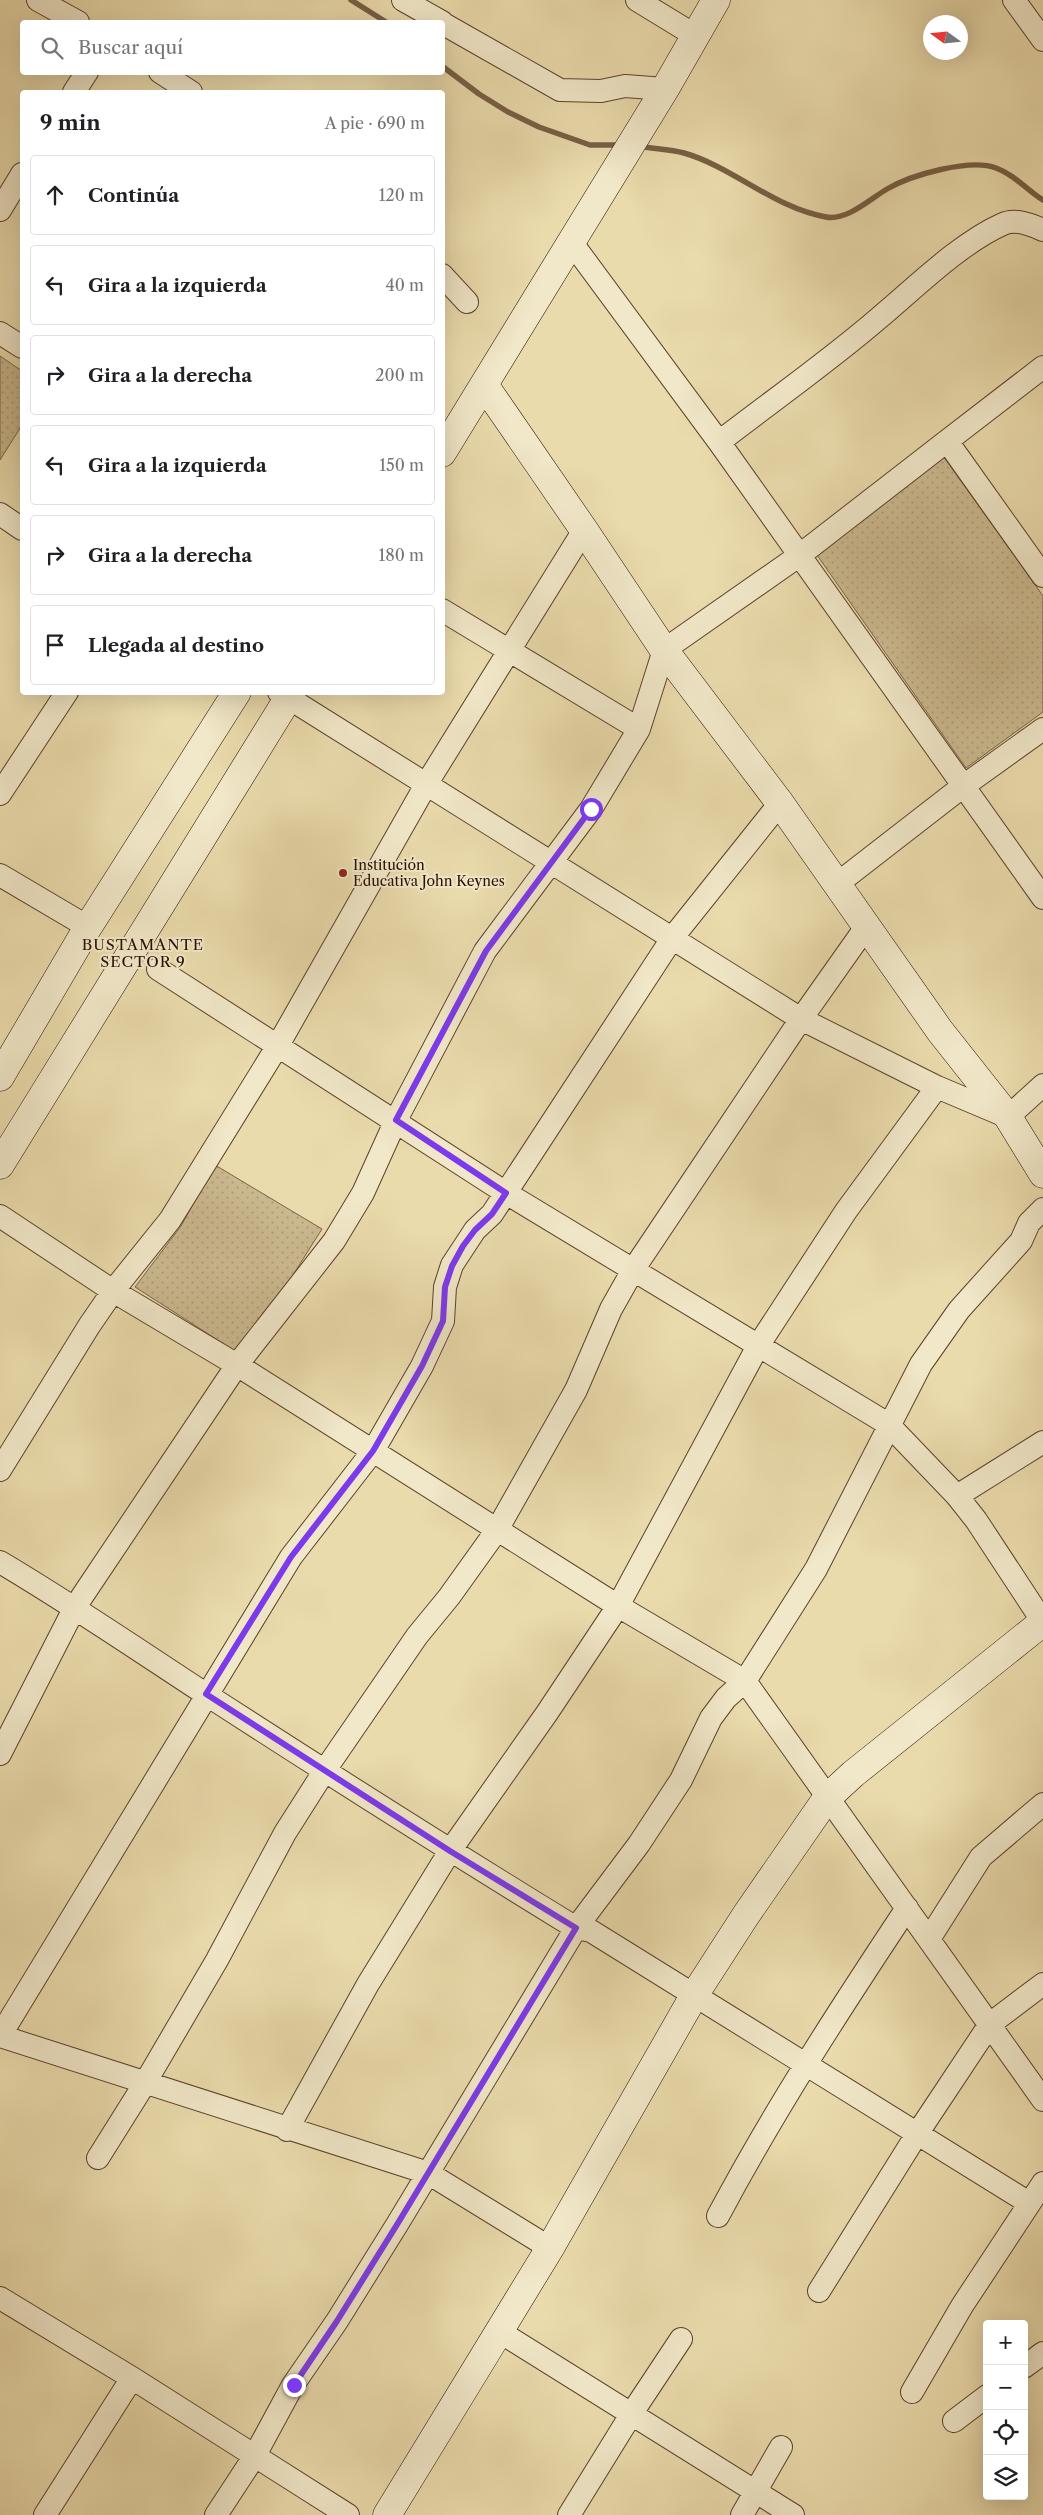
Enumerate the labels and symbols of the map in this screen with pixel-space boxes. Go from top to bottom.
north arrow [923,15,968,60]
route start [580,798,603,821]
place label: Institución Educativa John Keynes [353,856,505,890]
marker: Institución Educativa John Keynes [337,867,349,879]
district label: BUSTAMANTE SECTOR 9 [82,935,204,971]
route end [283,2374,306,2397]

